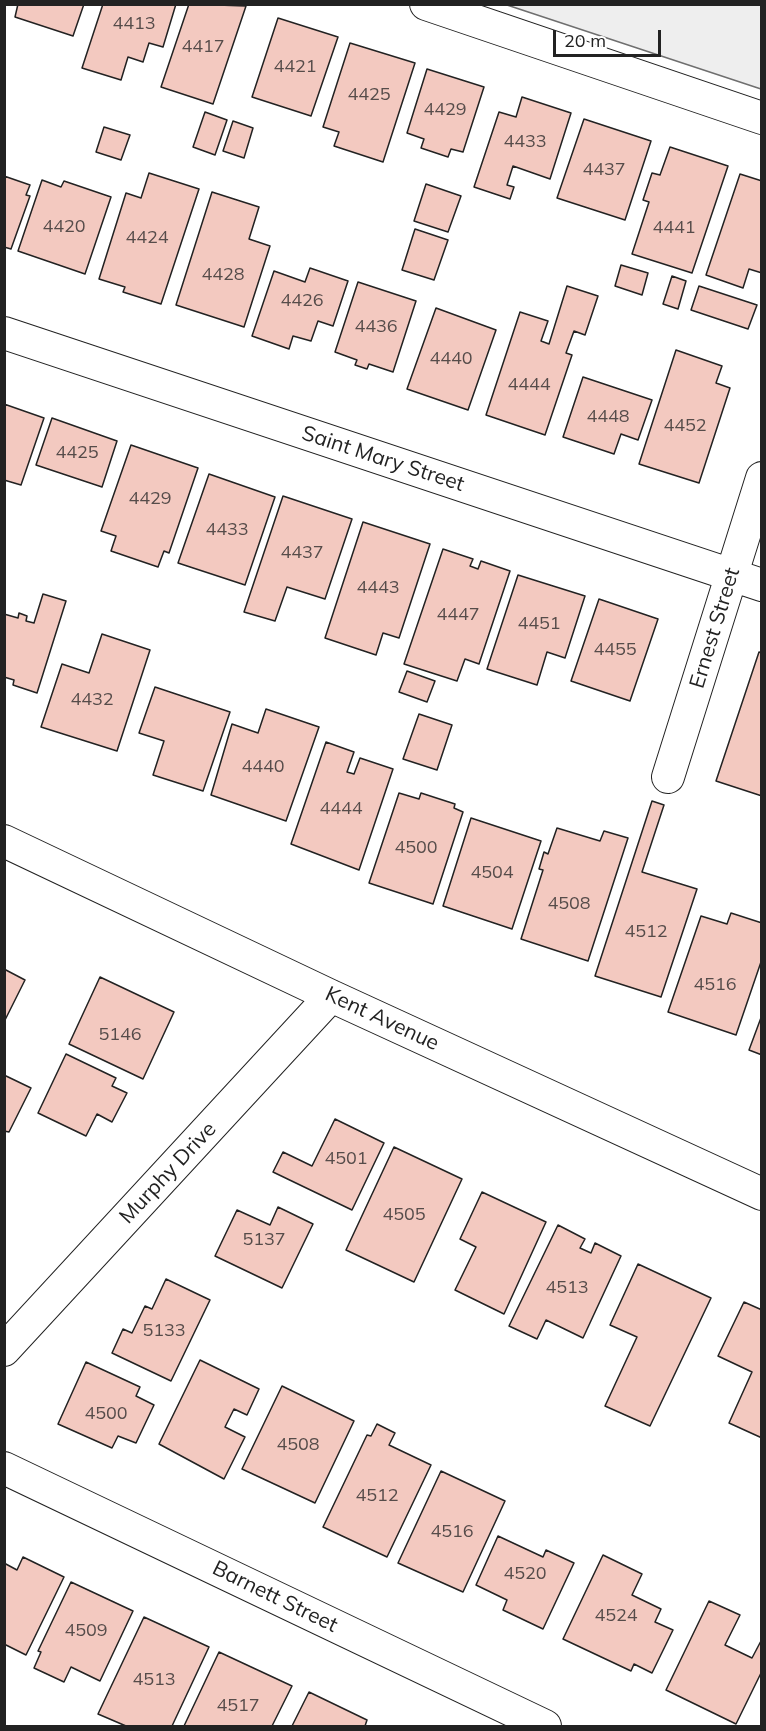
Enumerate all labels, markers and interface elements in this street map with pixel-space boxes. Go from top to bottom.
house number: 4413 [112,13,156,35]
scale bar [556,18,664,56]
text: 20 m [564,29,606,52]
house number: 4417 [181,36,225,58]
house number: 4421 [273,56,317,78]
house number: 4425 [347,84,391,106]
house number: 4429 [423,99,467,121]
house number: 4433 [503,131,547,153]
house number: 4437 [582,159,626,181]
house number: 4420 [42,216,86,238]
house number: 4441 [652,217,696,239]
house number: 4424 [125,227,169,249]
house number: 4428 [201,264,245,286]
house number: 4426 [280,290,324,312]
house number: 4436 [354,316,398,338]
house number: 4440 [429,348,473,370]
house number: 4444 [507,374,551,396]
house number: 4448 [586,406,630,428]
house number: 4452 [663,415,707,437]
street label: Saint Mary Street [299,421,467,497]
house number: 4425 [55,442,99,464]
house number: 4429 [128,488,172,510]
house number: 4433 [205,519,249,541]
house number: 4437 [280,542,324,564]
street label: Ernest Street [685,565,745,691]
house number: 4443 [356,577,400,599]
house number: 4447 [436,604,480,626]
house number: 4451 [517,613,561,635]
house number: 4455 [593,639,637,661]
house number: 4432 [70,689,114,711]
house number: 4440 [241,756,285,778]
house number: 4444 [319,798,363,820]
house number: 4500 [394,837,438,859]
house number: 4504 [470,862,514,884]
house number: 4508 [547,893,591,915]
house number: 4512 [624,921,668,943]
house number: 4516 [693,974,737,996]
street label: Kent Avenue [321,982,443,1056]
house number: 5146 [98,1024,142,1046]
street label: Murphy Drive [114,1117,222,1229]
house number: 4501 [324,1148,368,1170]
house number: 4505 [382,1204,426,1226]
house number: 5137 [242,1229,286,1251]
house number: 4513 [545,1277,589,1299]
house number: 5133 [142,1320,186,1342]
house number: 4500 [84,1403,128,1425]
house number: 4508 [276,1434,320,1456]
house number: 4512 [355,1485,399,1507]
house number: 4516 [430,1521,474,1543]
street label: Barnett Street [208,1556,342,1638]
house number: 4520 [503,1563,547,1585]
house number: 4524 [594,1605,638,1627]
house number: 4509 [64,1620,108,1642]
house number: 4513 [132,1669,176,1691]
house number: 4517 [216,1695,260,1717]

